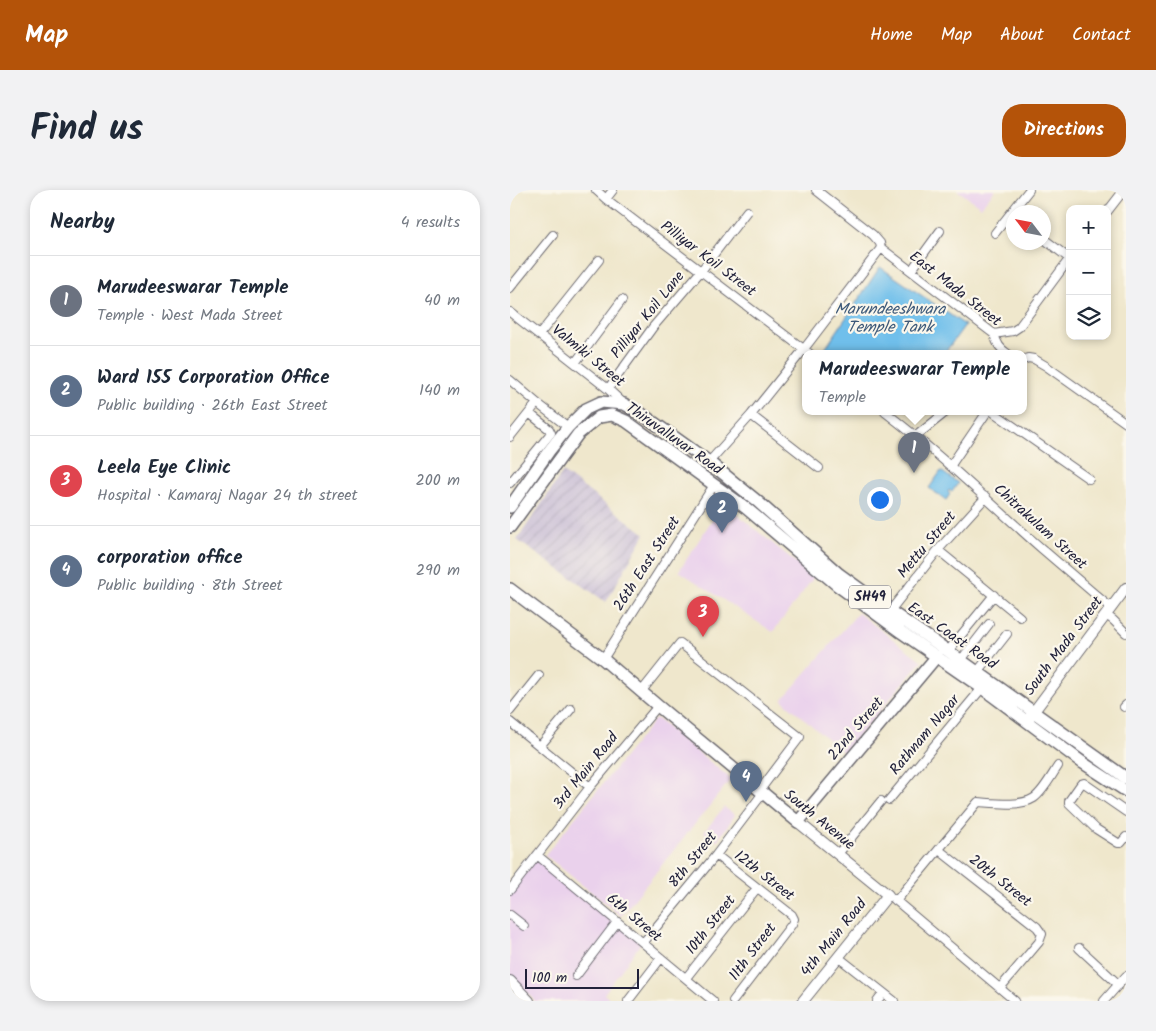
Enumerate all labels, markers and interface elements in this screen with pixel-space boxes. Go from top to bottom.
text: Map [25,16,68,55]
text: Home [870,21,913,50]
text: Map [941,21,972,50]
text: About [1000,21,1044,50]
text: Contact [1072,21,1131,50]
text: Find us [30,102,143,158]
button: Directions [1002,104,1126,157]
north arrow [1006,205,1051,250]
map controls [1066,205,1111,340]
button: + [1066,205,1111,250]
text: Nearby [50,206,115,239]
text: 4 results [401,210,460,235]
street label: Pilliyar Koil Street [655,215,761,303]
street label: East Mada Street [904,245,1006,333]
button: − [1066,250,1111,295]
street label: Pilliyar Koil Lane [605,266,691,364]
text: Marudeeswarar Temple [97,273,288,303]
text: 1 [64,288,68,313]
text: 40 m [424,288,460,313]
button: layers [1066,295,1111,340]
water label: Marundeeshwara Temple Tank [835,297,947,340]
text: Temple · West Mada Street [97,303,283,328]
street label: Valmiki Street [546,319,630,393]
popup [802,350,1027,415]
text: Marudeeswarar Temple [819,355,1010,385]
text: Ward 155 Corporation Office [97,363,330,393]
text: 2 [61,378,71,403]
text: 140 m [419,378,460,403]
text: Temple [819,385,866,410]
text: Public building · 26th East Street [97,393,328,418]
street label: Thiruvalluvar Road [620,396,728,482]
pin: 1 [898,432,930,473]
text: Leela Eye Clinic [97,453,231,483]
text: 3 [62,468,70,493]
text: 200 m [416,468,460,493]
street label: Chitrakulam Street [988,478,1093,576]
text: Hospital · Kamaraj Nagar 24 th street [97,483,358,508]
your location [867,487,893,513]
pin: 2 [706,492,738,533]
street label: Mettu Street [892,506,962,584]
street label: 26th East Street [607,512,687,616]
text: corporation office [97,543,243,573]
text: 4 [62,558,70,583]
text: 290 m [416,558,460,583]
text: Public building · 8th Street [97,573,283,598]
road number: SH49 [849,586,891,608]
street label: South Mada Street [1019,591,1110,701]
pin: 3 [687,596,719,637]
street label: East Coast Road [902,596,1002,676]
street label: Rathnam Nagar [884,689,967,781]
street label: 22nd Street [822,692,890,766]
street label: 3rd Main Road [547,727,625,815]
pin: 4 [730,761,762,802]
street label: South Avenue [778,784,860,857]
street label: 8th Street [663,826,724,894]
street label: 12th Street [729,845,800,908]
street label: 20th Street [963,849,1037,913]
street label: 6th Street [601,888,667,949]
street label: 10th Street [680,890,742,960]
street label: 4th Main Road [795,893,873,982]
street label: 11th Street [723,918,783,986]
scale bar [525,966,639,989]
text: 100 m [532,967,567,989]

